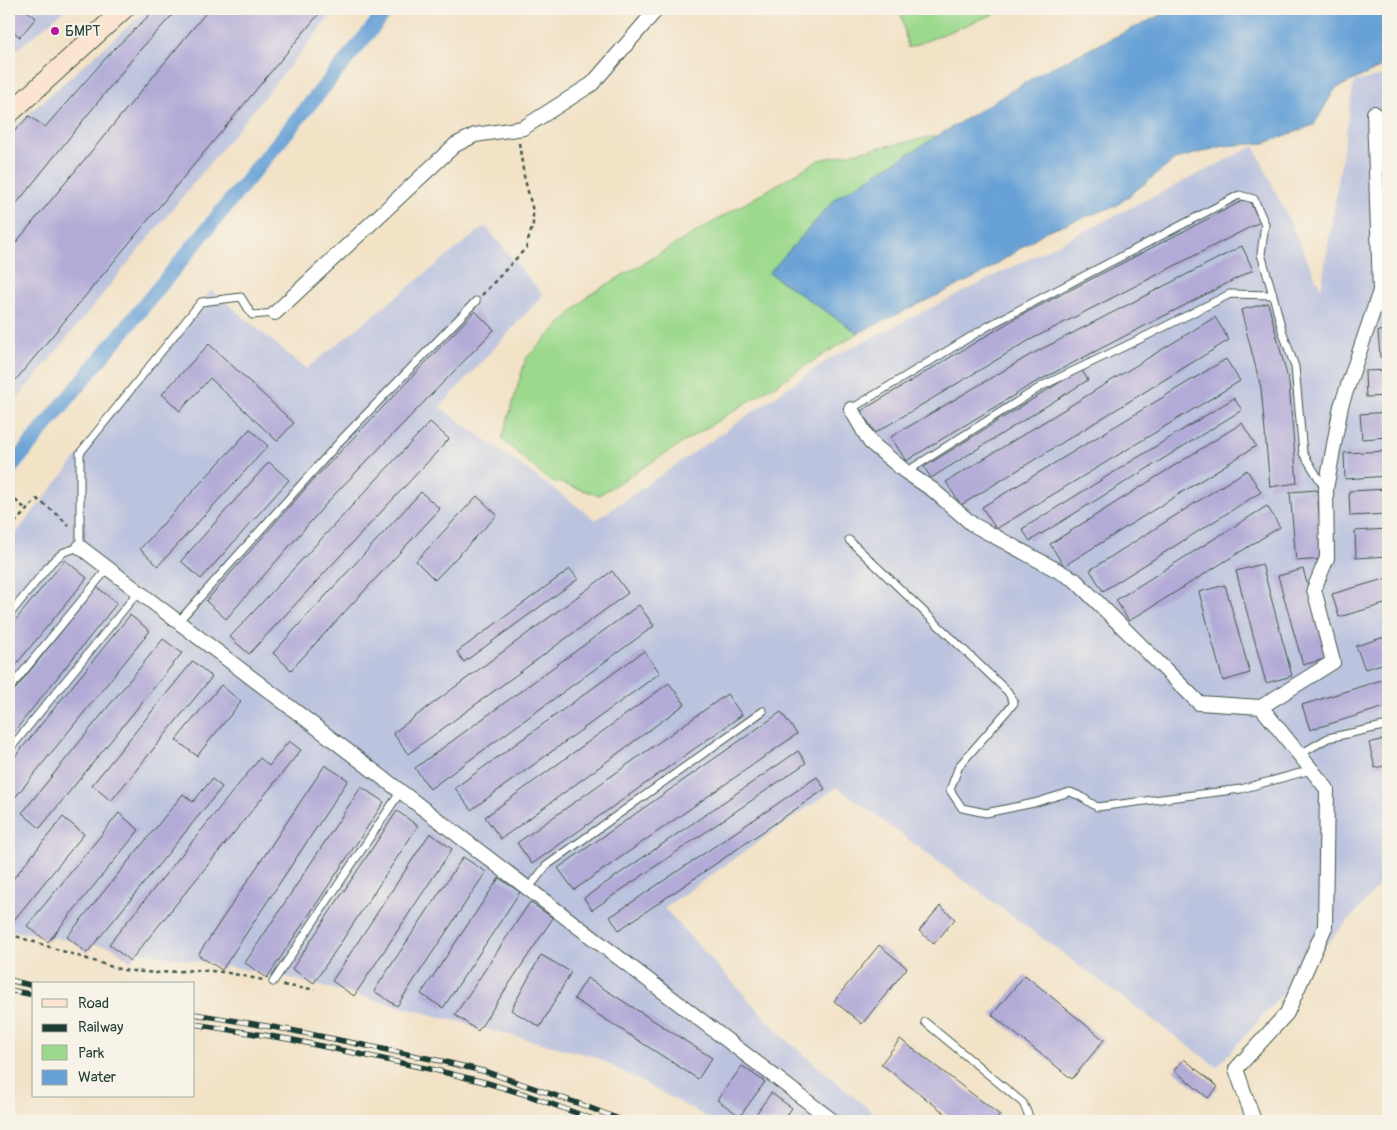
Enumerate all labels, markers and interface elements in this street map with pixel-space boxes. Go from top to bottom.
place label: БМРТ [65,22,101,41]
marker: БМРТ [49,25,61,37]
legend [32,982,195,1098]
text: Road [78,994,109,1013]
text: Railway [78,1018,124,1037]
text: Park [78,1044,105,1063]
text: Water [78,1068,117,1087]

